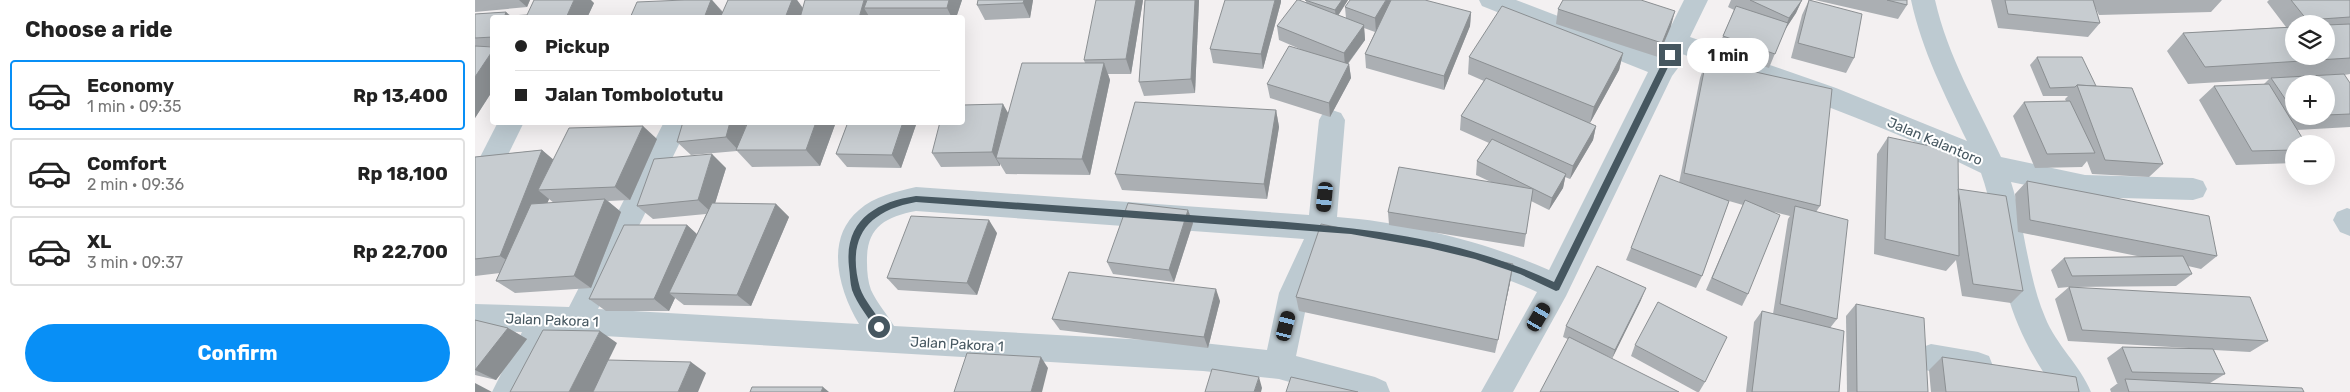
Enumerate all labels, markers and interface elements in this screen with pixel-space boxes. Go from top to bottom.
map controls [2285,15,2335,185]
button: layers [2285,15,2335,65]
text: Choose a ride [25,16,172,43]
text: Pickup [545,35,610,58]
callout: 1 min [1687,38,1770,72]
route end [1659,44,1681,66]
text: 1 min [1708,46,1748,65]
icon: car [27,73,72,118]
text: Economy [87,74,174,97]
button: + [2285,75,2335,125]
text: Jalan Tombolotutu [545,83,723,106]
text: Rp 13,400 [353,84,448,107]
text: 1 min · 09:35 [87,97,182,116]
street label: Jalan Kalantoro [1885,114,1985,169]
button: − [2285,135,2335,185]
icon: car [27,151,72,196]
text: Comfort [87,152,167,175]
text: Rp 18,100 [357,162,448,185]
text: 2 min · 09:36 [87,175,184,194]
car [1315,181,1334,213]
icon: car [27,229,72,274]
text: XL [87,230,111,253]
text: Rp 22,700 [353,240,448,263]
text: 3 min · 09:37 [87,253,183,272]
car [1525,300,1552,334]
street label: Jalan Pakora 1 [505,310,599,331]
car [1275,310,1296,342]
route start [868,316,890,338]
button: Confirm [25,324,450,382]
street label: Jalan Pakora 1 [910,334,1004,355]

